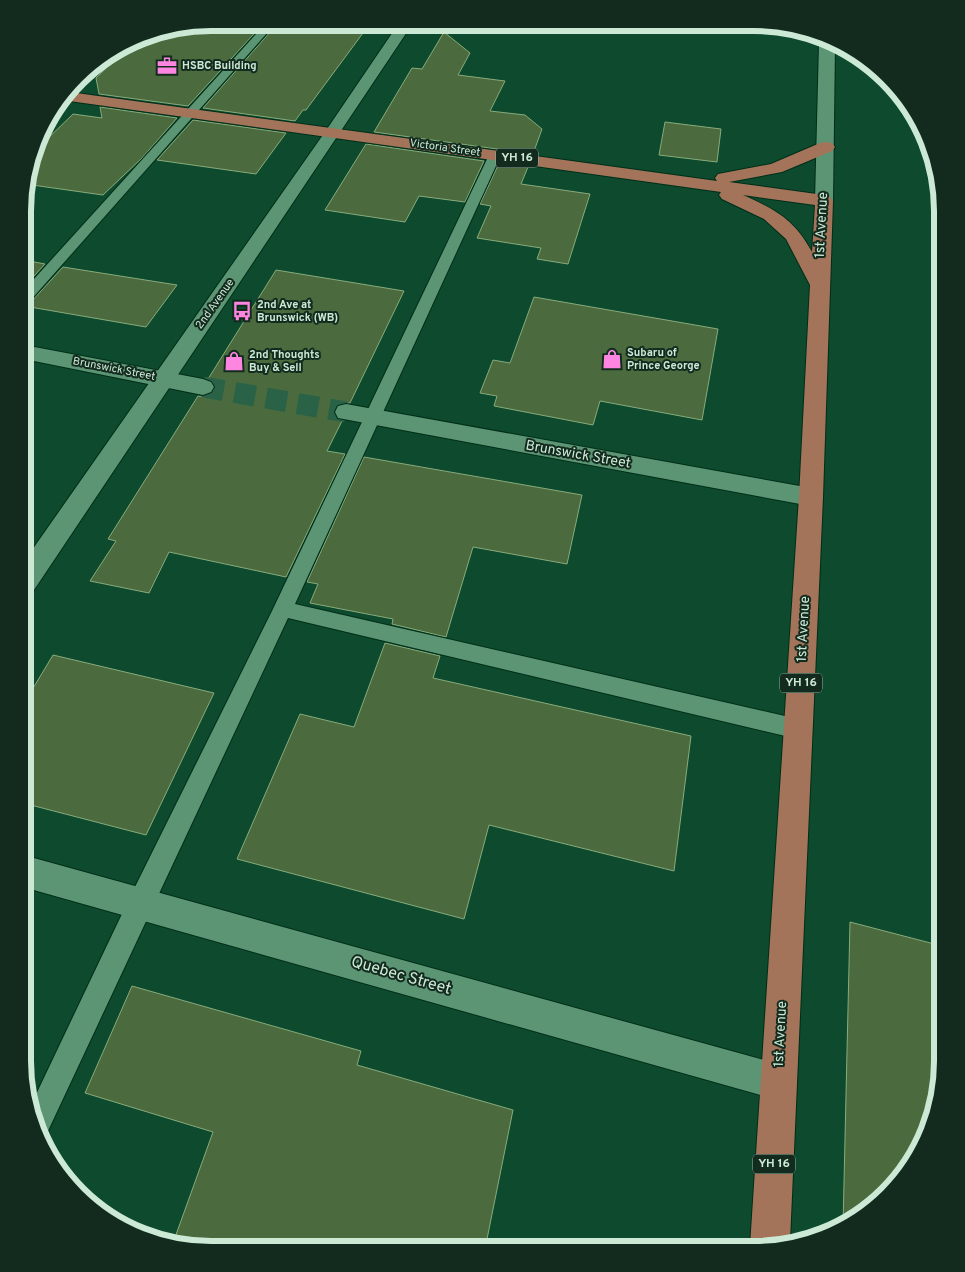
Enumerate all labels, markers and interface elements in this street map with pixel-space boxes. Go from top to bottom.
office icon: HSBC Building [156,55,178,77]
place label: HSBC Building [182,59,257,73]
street label: Victoria Street [409,136,481,160]
road number: YH 16 [496,148,538,168]
street label: 1st Avenue [812,191,832,259]
street label: 2nd Avenue [193,276,237,332]
place label: 2nd Ave at Brunswick (WB) [257,298,338,325]
bus stop icon: 2nd Ave at Brunswick (WB) [231,300,253,322]
place label: Subaru of Prince George [627,346,700,373]
place label: 2nd Thoughts Buy & Sell [249,348,320,375]
shop icon: Subaru of Prince George [601,348,623,370]
shop icon: 2nd Thoughts Buy & Sell [223,350,245,372]
street label: Brunswick Street [72,354,156,384]
street label: Brunswick Street [524,437,632,473]
street label: 1st Avenue [794,595,814,663]
road number: YH 16 [780,674,822,692]
street label: Quebec Street [349,952,453,1000]
street label: 1st Avenue [771,1000,791,1068]
road number: YH 16 [753,1154,795,1174]

